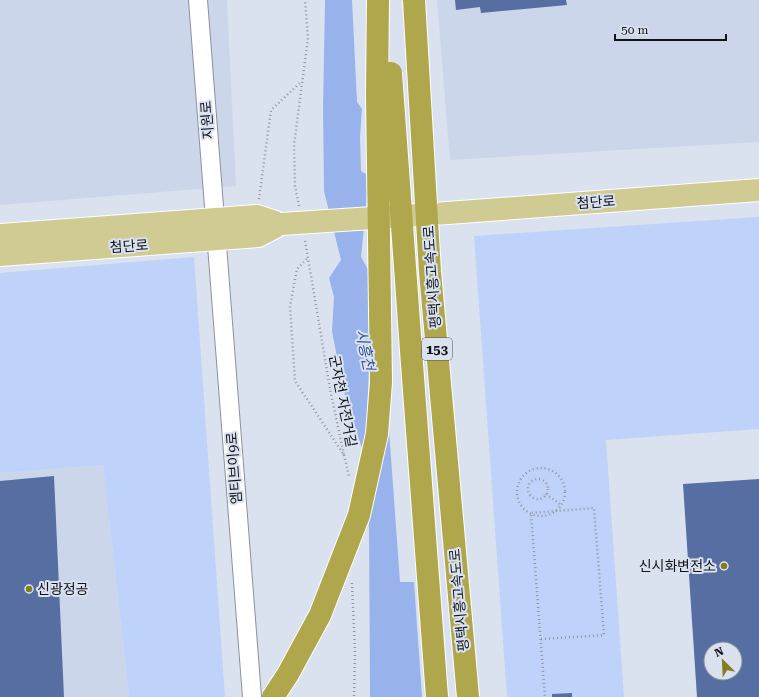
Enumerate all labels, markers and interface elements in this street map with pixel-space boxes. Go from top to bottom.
scale bar [615,16,726,42]
text: 50 m [621,23,648,37]
street label: 지원로 [198,100,216,140]
street label: 첨단로 [576,193,616,211]
street label: 평택시흥고속도로 [420,225,444,329]
street label: 첨단로 [109,237,149,255]
water label: 시흥천 [352,328,379,374]
road number: 153 [422,338,452,360]
street label: 군자천 자전거길 [326,353,360,449]
street label: 엠티브이9로 [223,431,245,505]
street label: 평택시흥고속도로 [447,548,471,652]
place label: 신시화변전소 [639,558,716,574]
marker: 신시화변전소 [719,561,729,571]
place label: 신광정공 [37,581,89,597]
marker: 신광정공 [24,584,34,594]
north arrow [703,641,743,681]
text: N [713,644,726,660]

